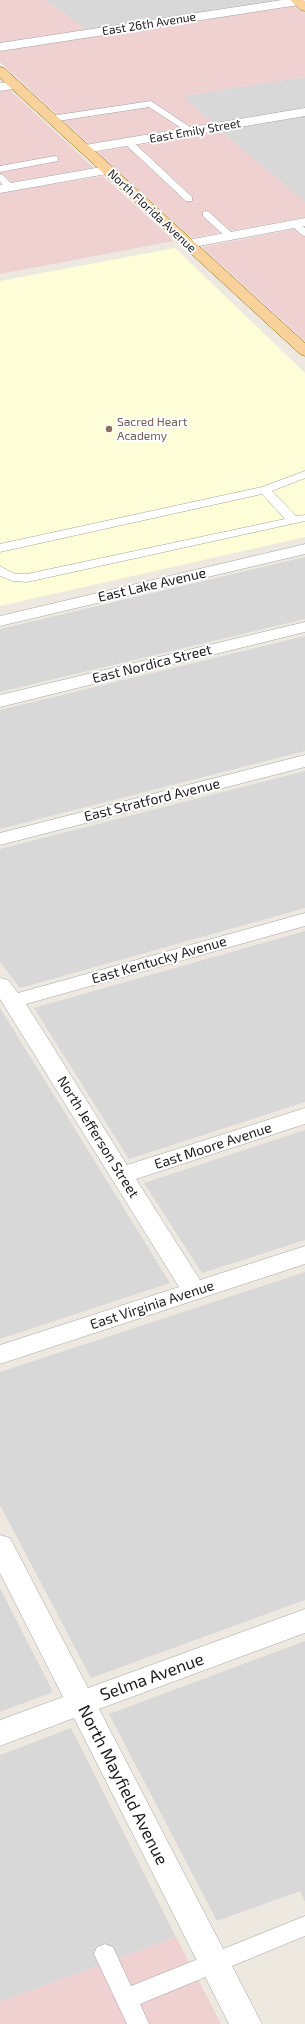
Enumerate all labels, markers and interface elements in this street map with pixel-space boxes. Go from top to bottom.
street label: East 26th Avenue [101,9,197,39]
street label: East Emily Street [148,116,242,146]
street label: North Florida Avenue [105,166,199,256]
place label: Sacred Heart Academy [117,415,187,443]
marker: Sacred Heart Academy [104,424,114,434]
street label: East Lake Avenue [96,564,208,606]
street label: East Nordica Street [91,641,213,687]
street label: East Stratford Avenue [82,775,222,825]
street label: East Kentucky Avenue [90,933,228,987]
street label: North Jefferson Street [54,1073,142,1201]
street label: East Moore Avenue [152,1119,274,1173]
street label: East Virginia Avenue [88,1277,216,1333]
street label: Selma Avenue [97,1649,207,1705]
street label: North Mayfield Avenue [74,1702,172,1868]

